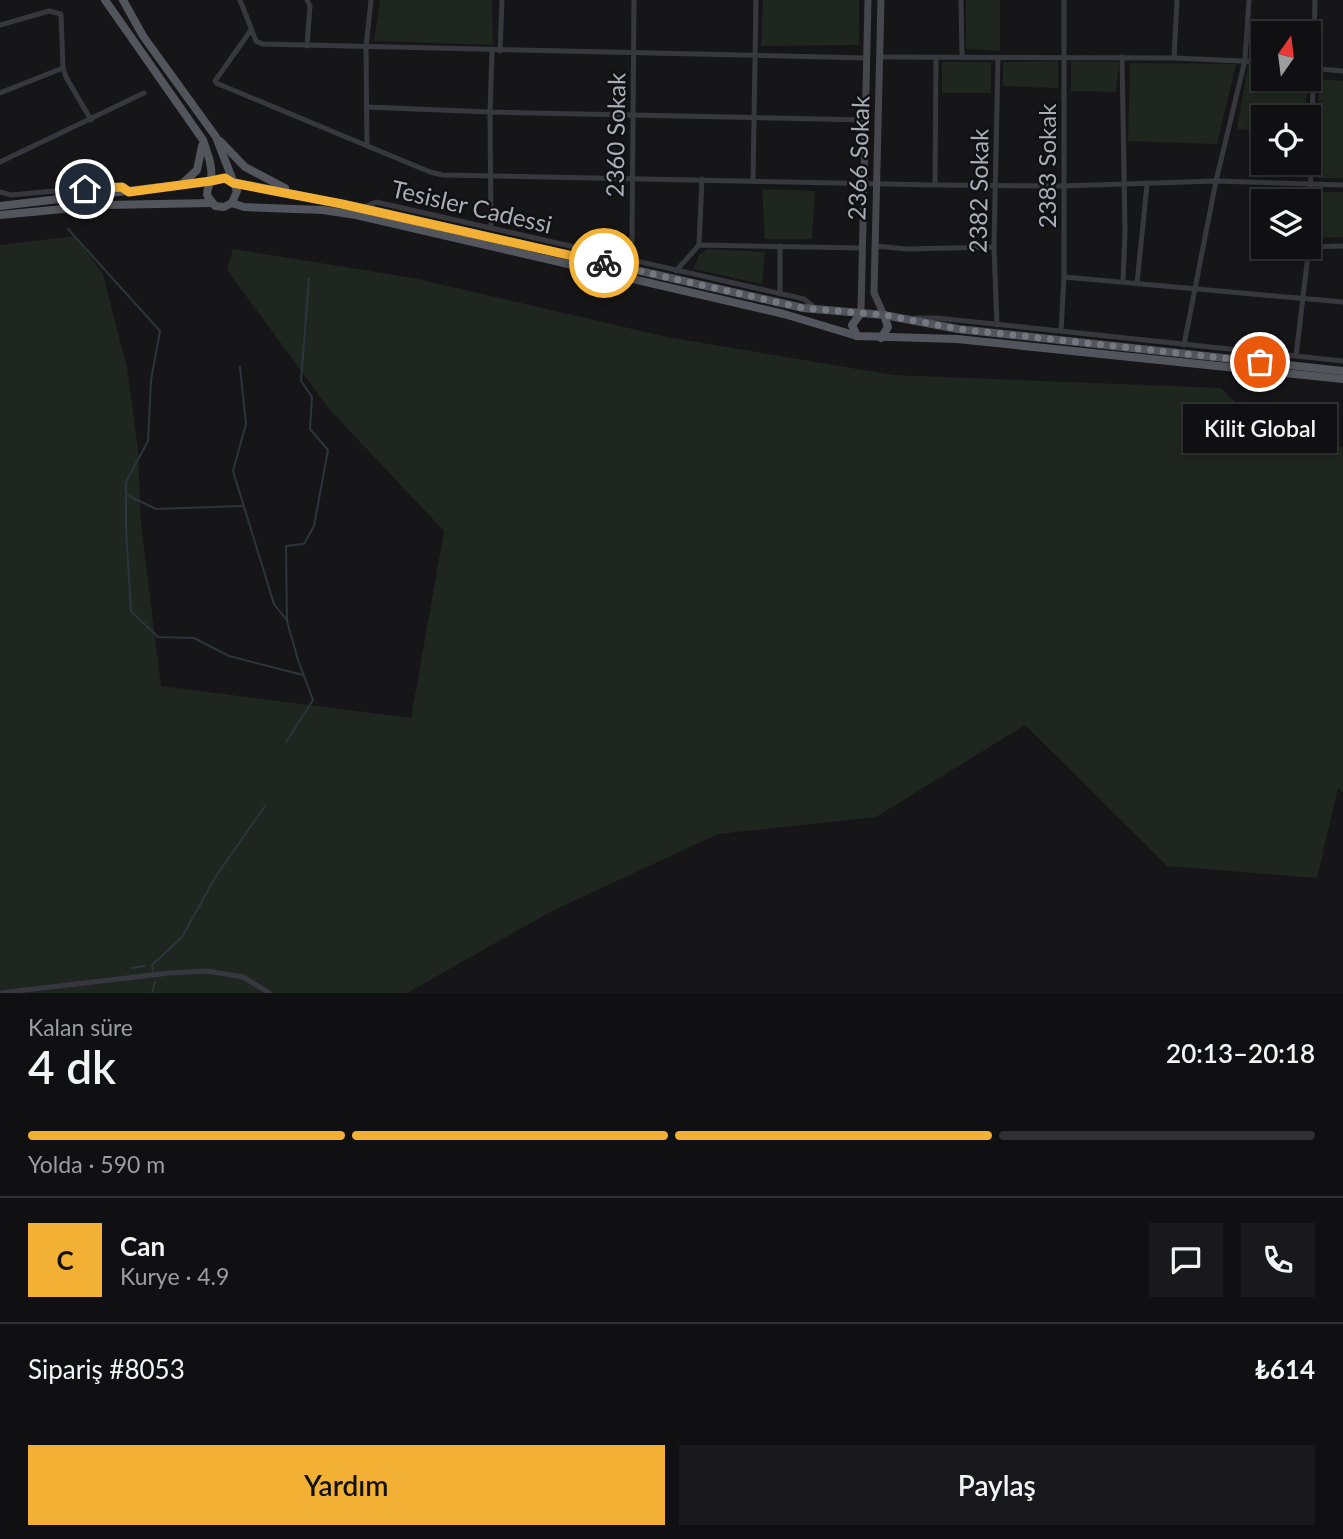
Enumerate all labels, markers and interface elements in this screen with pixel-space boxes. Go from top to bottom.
north arrow [1251,21,1321,91]
map controls [1251,21,1321,259]
street label: 2360 Sokak [599,72,631,198]
street label: 2366 Sokak [841,94,875,221]
street label: 2383 Sokak [1032,103,1061,228]
button: locate [1251,105,1321,175]
street label: 2382 Sokak [962,128,994,254]
pin [55,159,115,219]
icon: home [66,170,104,208]
street label: Tesisler Cadessi [389,173,555,239]
button: layers [1251,189,1321,259]
courier [569,228,639,298]
icon: bike [585,244,623,282]
pin [1230,332,1290,392]
icon: bag [1241,343,1279,381]
callout: Kilit Global [1183,404,1337,453]
text: Kilit Global [1204,414,1316,442]
text: Kalan süre [28,1013,133,1041]
text: 20:13–20:18 [1166,1037,1315,1069]
text: 4 dk [28,1039,116,1094]
text: Yolda · 590 m [28,1150,165,1178]
button: chat [1149,1223,1223,1297]
button: phone [1241,1223,1315,1297]
text: Can [120,1230,165,1262]
text: C [56,1244,74,1276]
text: Kurye · 4.9 [120,1262,229,1290]
text: Sipariş #8053 [28,1353,185,1385]
text: ₺614 [1255,1353,1315,1385]
button: Yardım [28,1445,665,1525]
button: Paylaş [679,1445,1315,1525]

